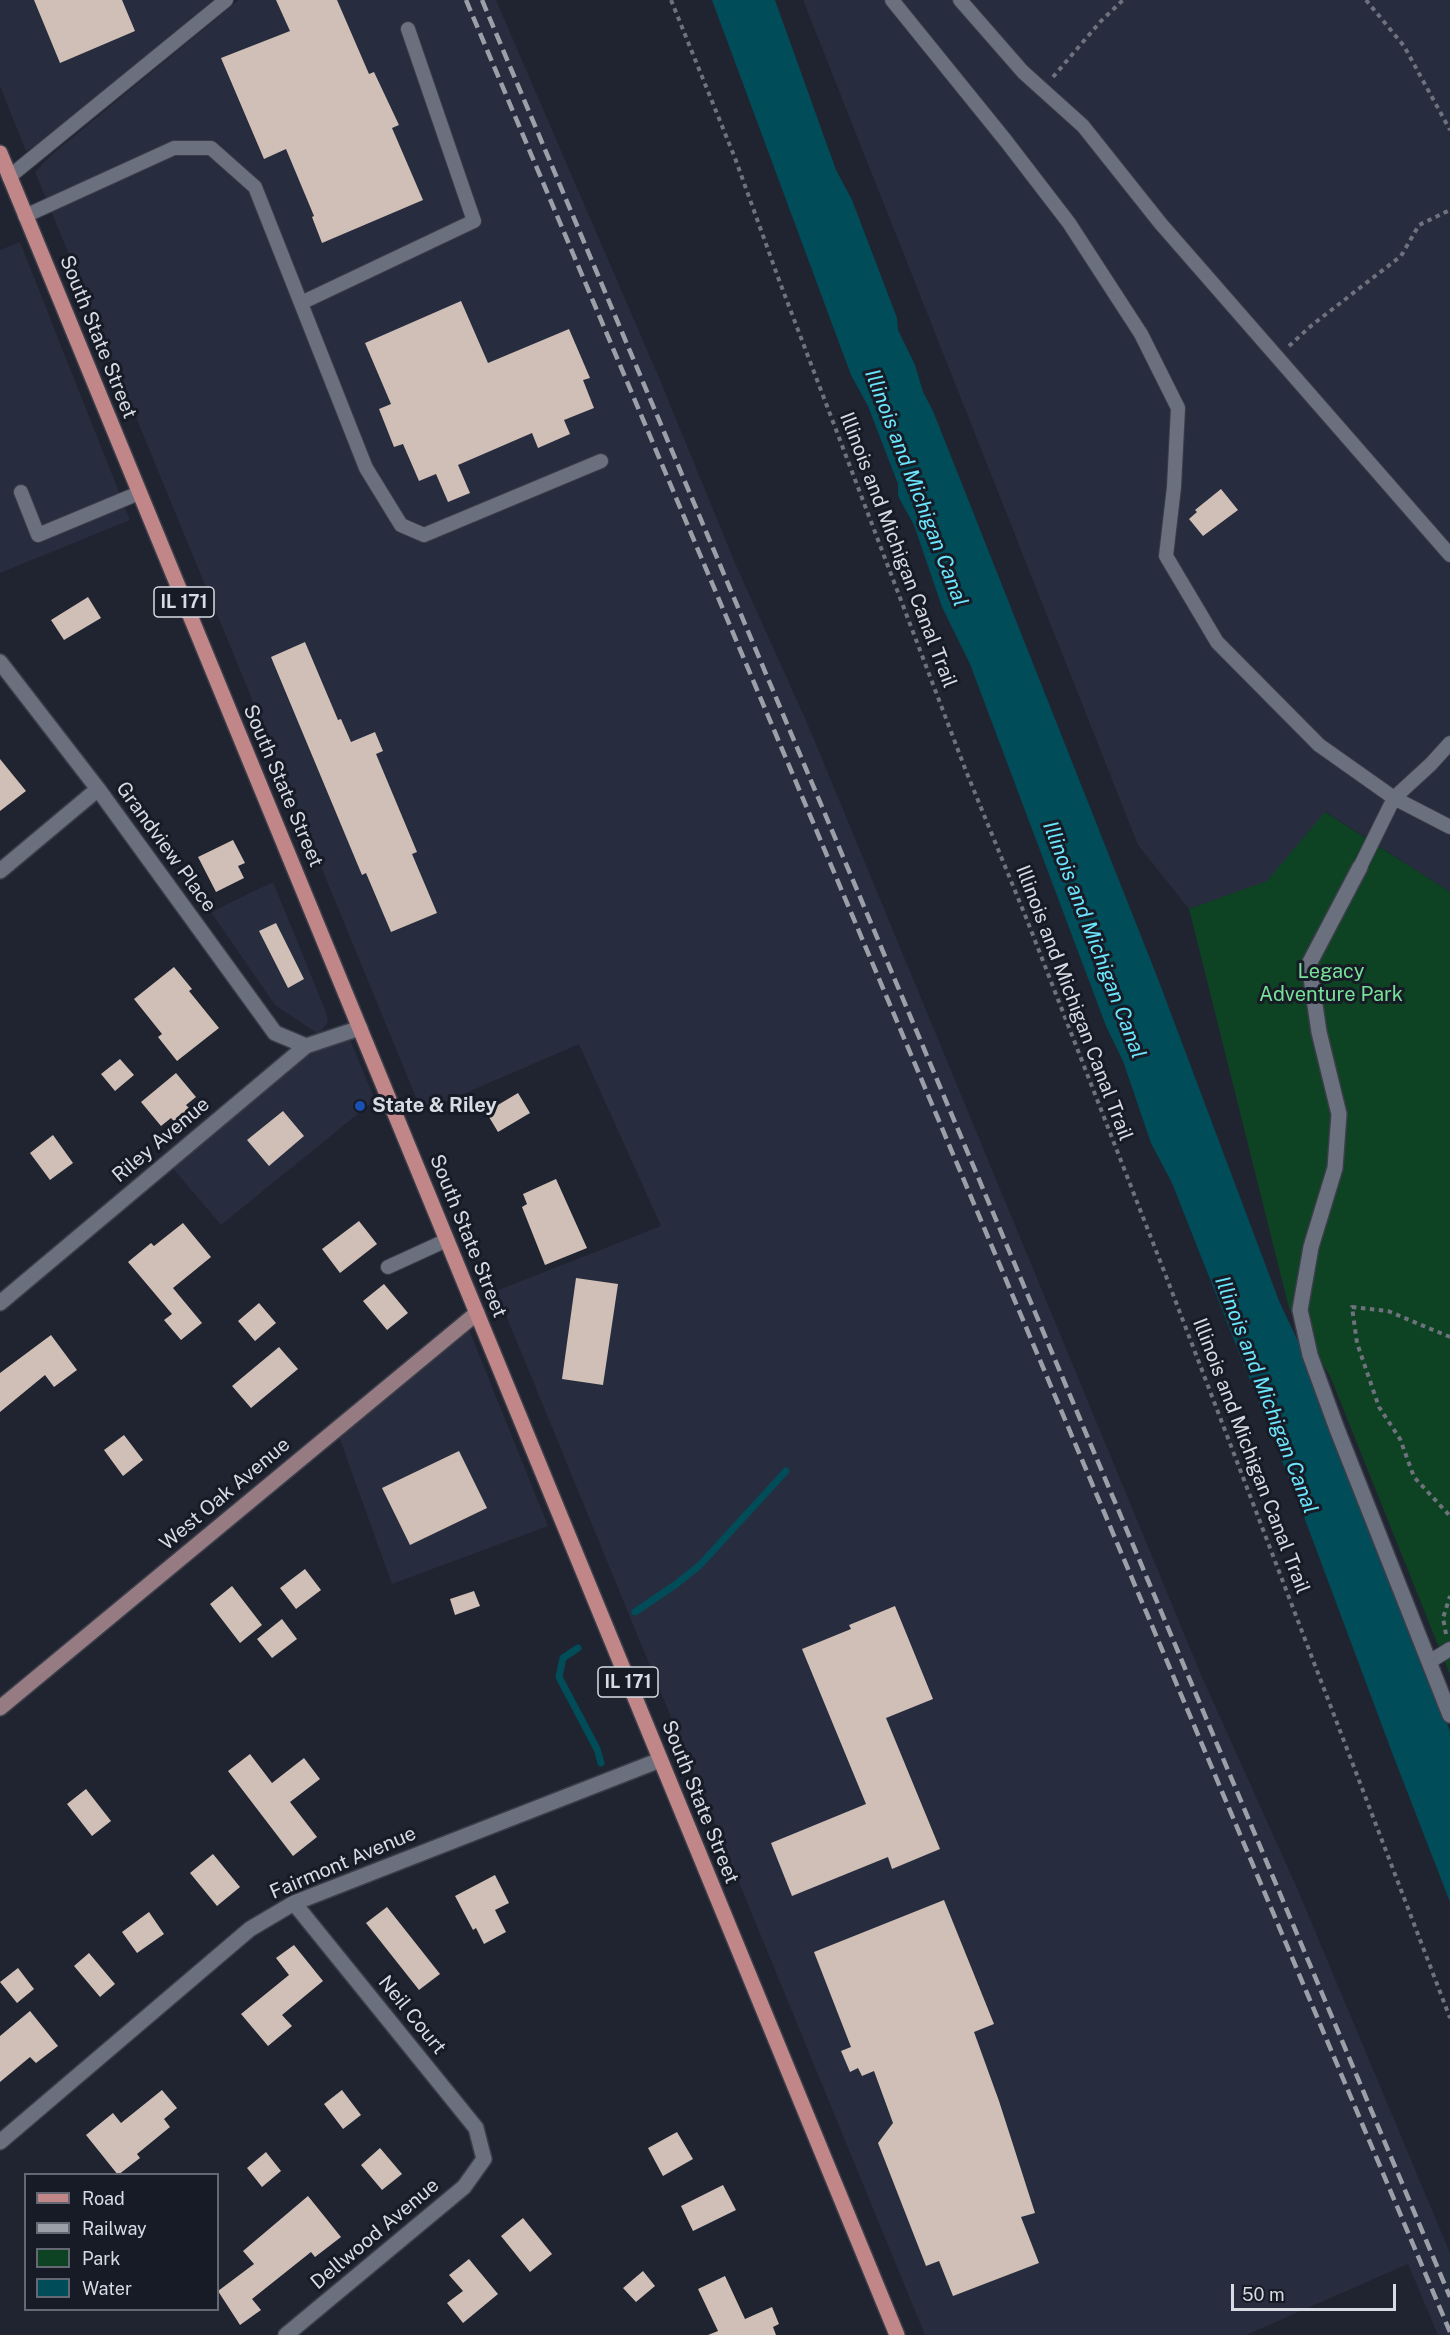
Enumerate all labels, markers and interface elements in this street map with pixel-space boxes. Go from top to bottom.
street label: South State Street [54,252,142,422]
water label: Illinois and Michigan Canal [859,366,973,610]
street label: Illinois and Michigan Canal Trail [834,409,962,691]
road number: IL 171 [154,587,214,617]
street label: South State Street [238,701,328,871]
street label: Grandview Place [111,777,221,917]
water label: Illinois and Michigan Canal [1037,818,1151,1062]
street label: Illinois and Michigan Canal Trail [1010,862,1138,1144]
park label: Legacy Adventure Park [1259,960,1403,1007]
street label: Riley Avenue [108,1092,214,1188]
place label: State & Riley [372,1094,497,1118]
marker: State & Riley [353,1099,367,1113]
street label: South State Street [424,1151,512,1321]
water label: Illinois and Michigan Canal [1209,1273,1323,1517]
street label: Illinois and Michigan Canal Trail [1187,1315,1315,1597]
street label: West Oak Avenue [155,1433,295,1555]
road number: IL 171 [598,1667,658,1697]
street label: South State Street [656,1717,744,1887]
street label: Fairmont Avenue [266,1821,420,1905]
street label: Neil Court [373,1971,451,2059]
legend [24,2173,219,2311]
street label: Dellwood Avenue [306,2173,444,2295]
text: Road [82,2188,125,2209]
text: Railway [82,2218,147,2239]
text: Park [82,2248,120,2269]
scale bar [1234,2272,1399,2310]
text: Water [82,2278,132,2299]
text: 50 m [1242,2284,1285,2305]

